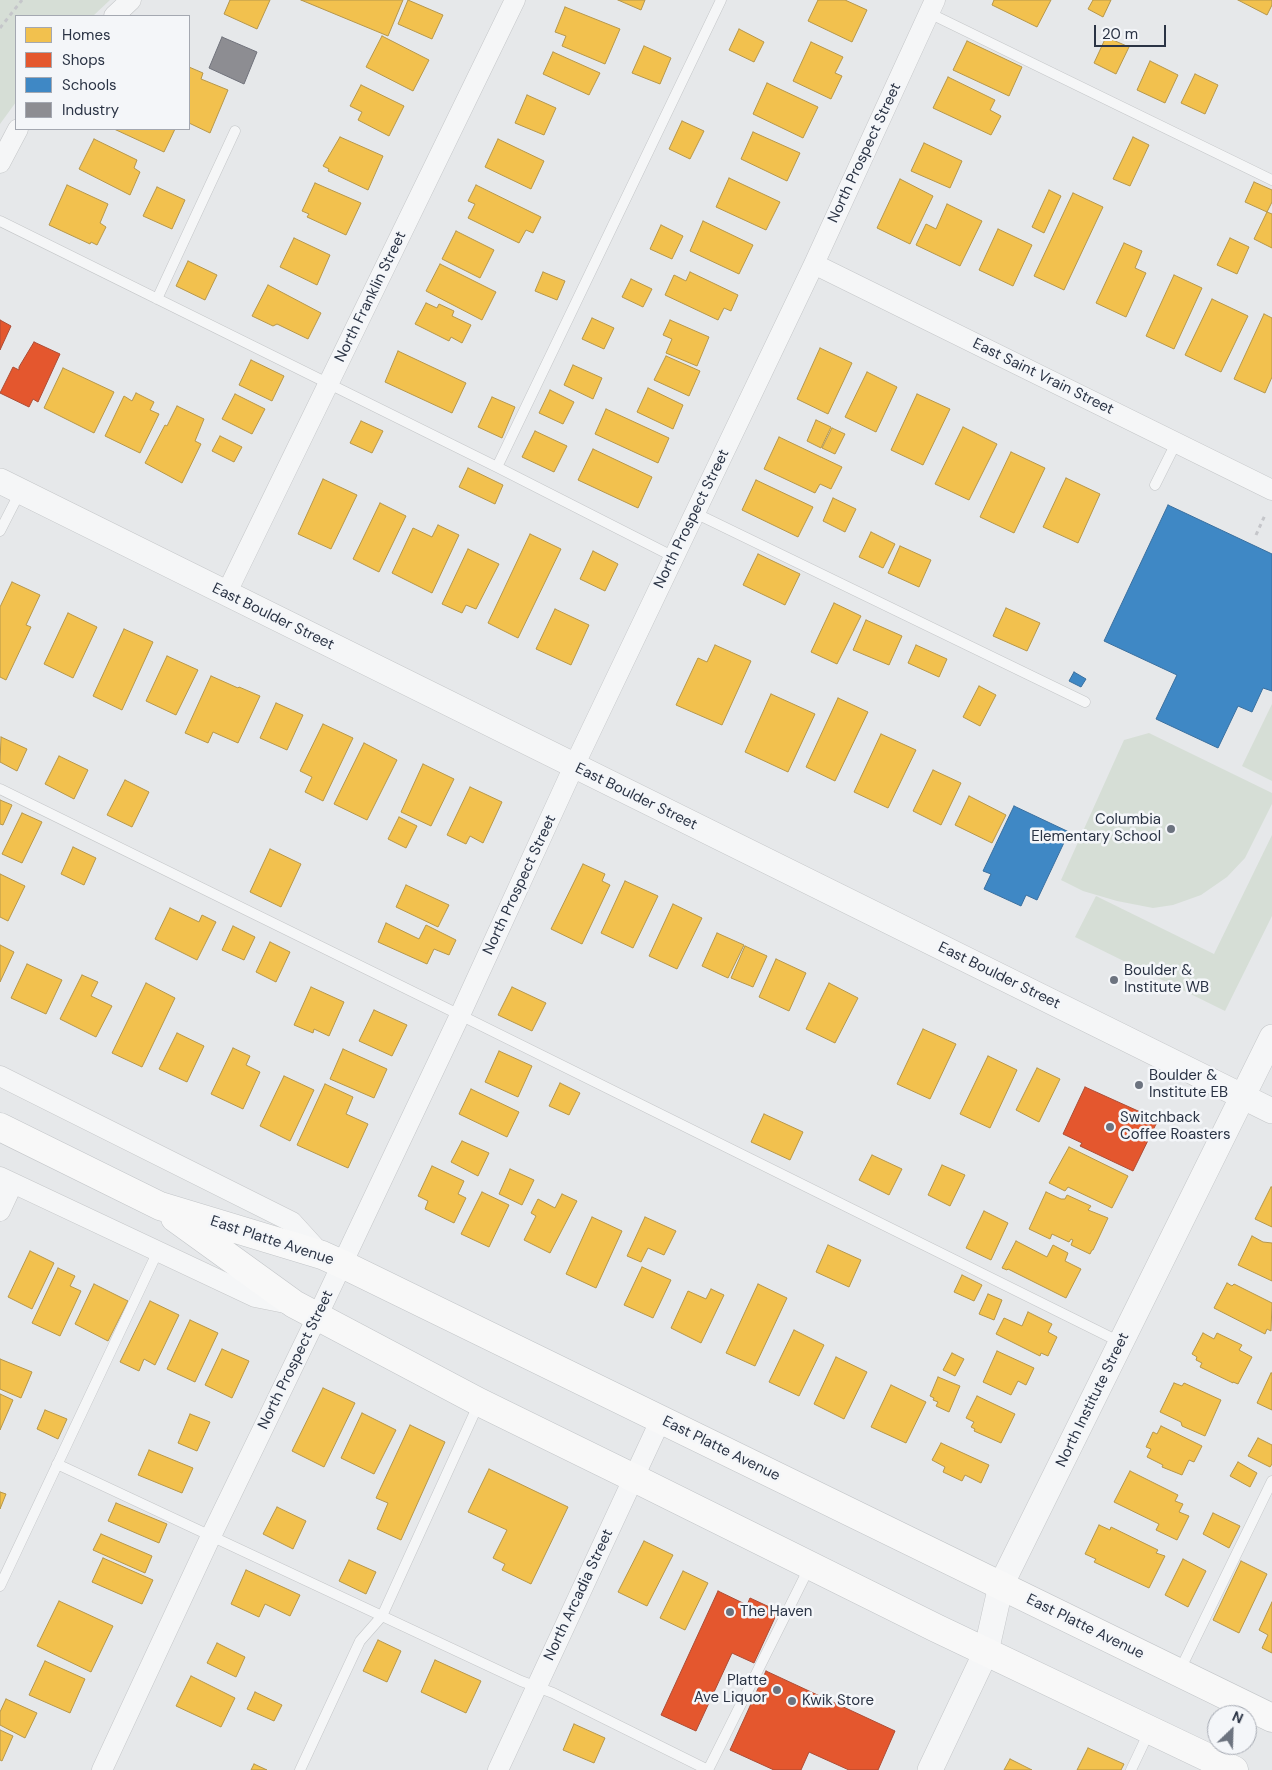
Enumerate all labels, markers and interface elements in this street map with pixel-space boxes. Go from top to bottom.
legend [15,15,190,130]
scale bar [1097,15,1170,47]
text: 20 m [1102,24,1138,44]
text: Homes [62,25,111,45]
text: Shops [62,50,105,70]
text: Schools [62,75,117,95]
street label: North Prospect Street [825,80,905,226]
text: Industry [62,100,119,120]
street label: North Franklin Street [332,229,410,365]
street label: East Saint Vrain Street [970,335,1116,419]
street label: North Prospect Street [651,447,733,591]
street label: East Boulder Street [209,580,337,654]
street label: East Boulder Street [572,760,700,834]
place label: Columbia Elementary School [1031,811,1161,846]
street label: North Prospect Street [480,812,560,958]
marker: Columbia Elementary School [1165,823,1177,835]
street label: East Boulder Street [935,939,1063,1013]
place label: Boulder & Institute WB [1124,962,1209,997]
marker: Boulder & Institute WB [1108,974,1120,986]
place label: Boulder & Institute EB [1149,1067,1228,1102]
marker: Boulder & Institute EB [1133,1079,1145,1091]
place label: Switchback Coffee Roasters [1120,1109,1231,1144]
marker: Switchback Coffee Roasters [1104,1121,1116,1133]
street label: East Platte Avenue [208,1213,336,1269]
street label: North Prospect Street [255,1288,337,1432]
street label: North Institute Street [1053,1330,1133,1470]
street label: East Platte Avenue [659,1413,783,1485]
street label: North Arcadia Street [541,1526,617,1664]
street label: East Platte Avenue [1023,1591,1147,1663]
place label: The Haven [740,1603,812,1621]
marker: The Haven [724,1606,736,1618]
place label: Platte Ave Liquor [694,1672,767,1707]
marker: Platte Ave Liquor [771,1684,783,1696]
place label: Kwik Store [802,1692,874,1710]
marker: Kwik Store [786,1695,798,1707]
north arrow [1207,1705,1257,1755]
text: N [1229,1707,1246,1728]

